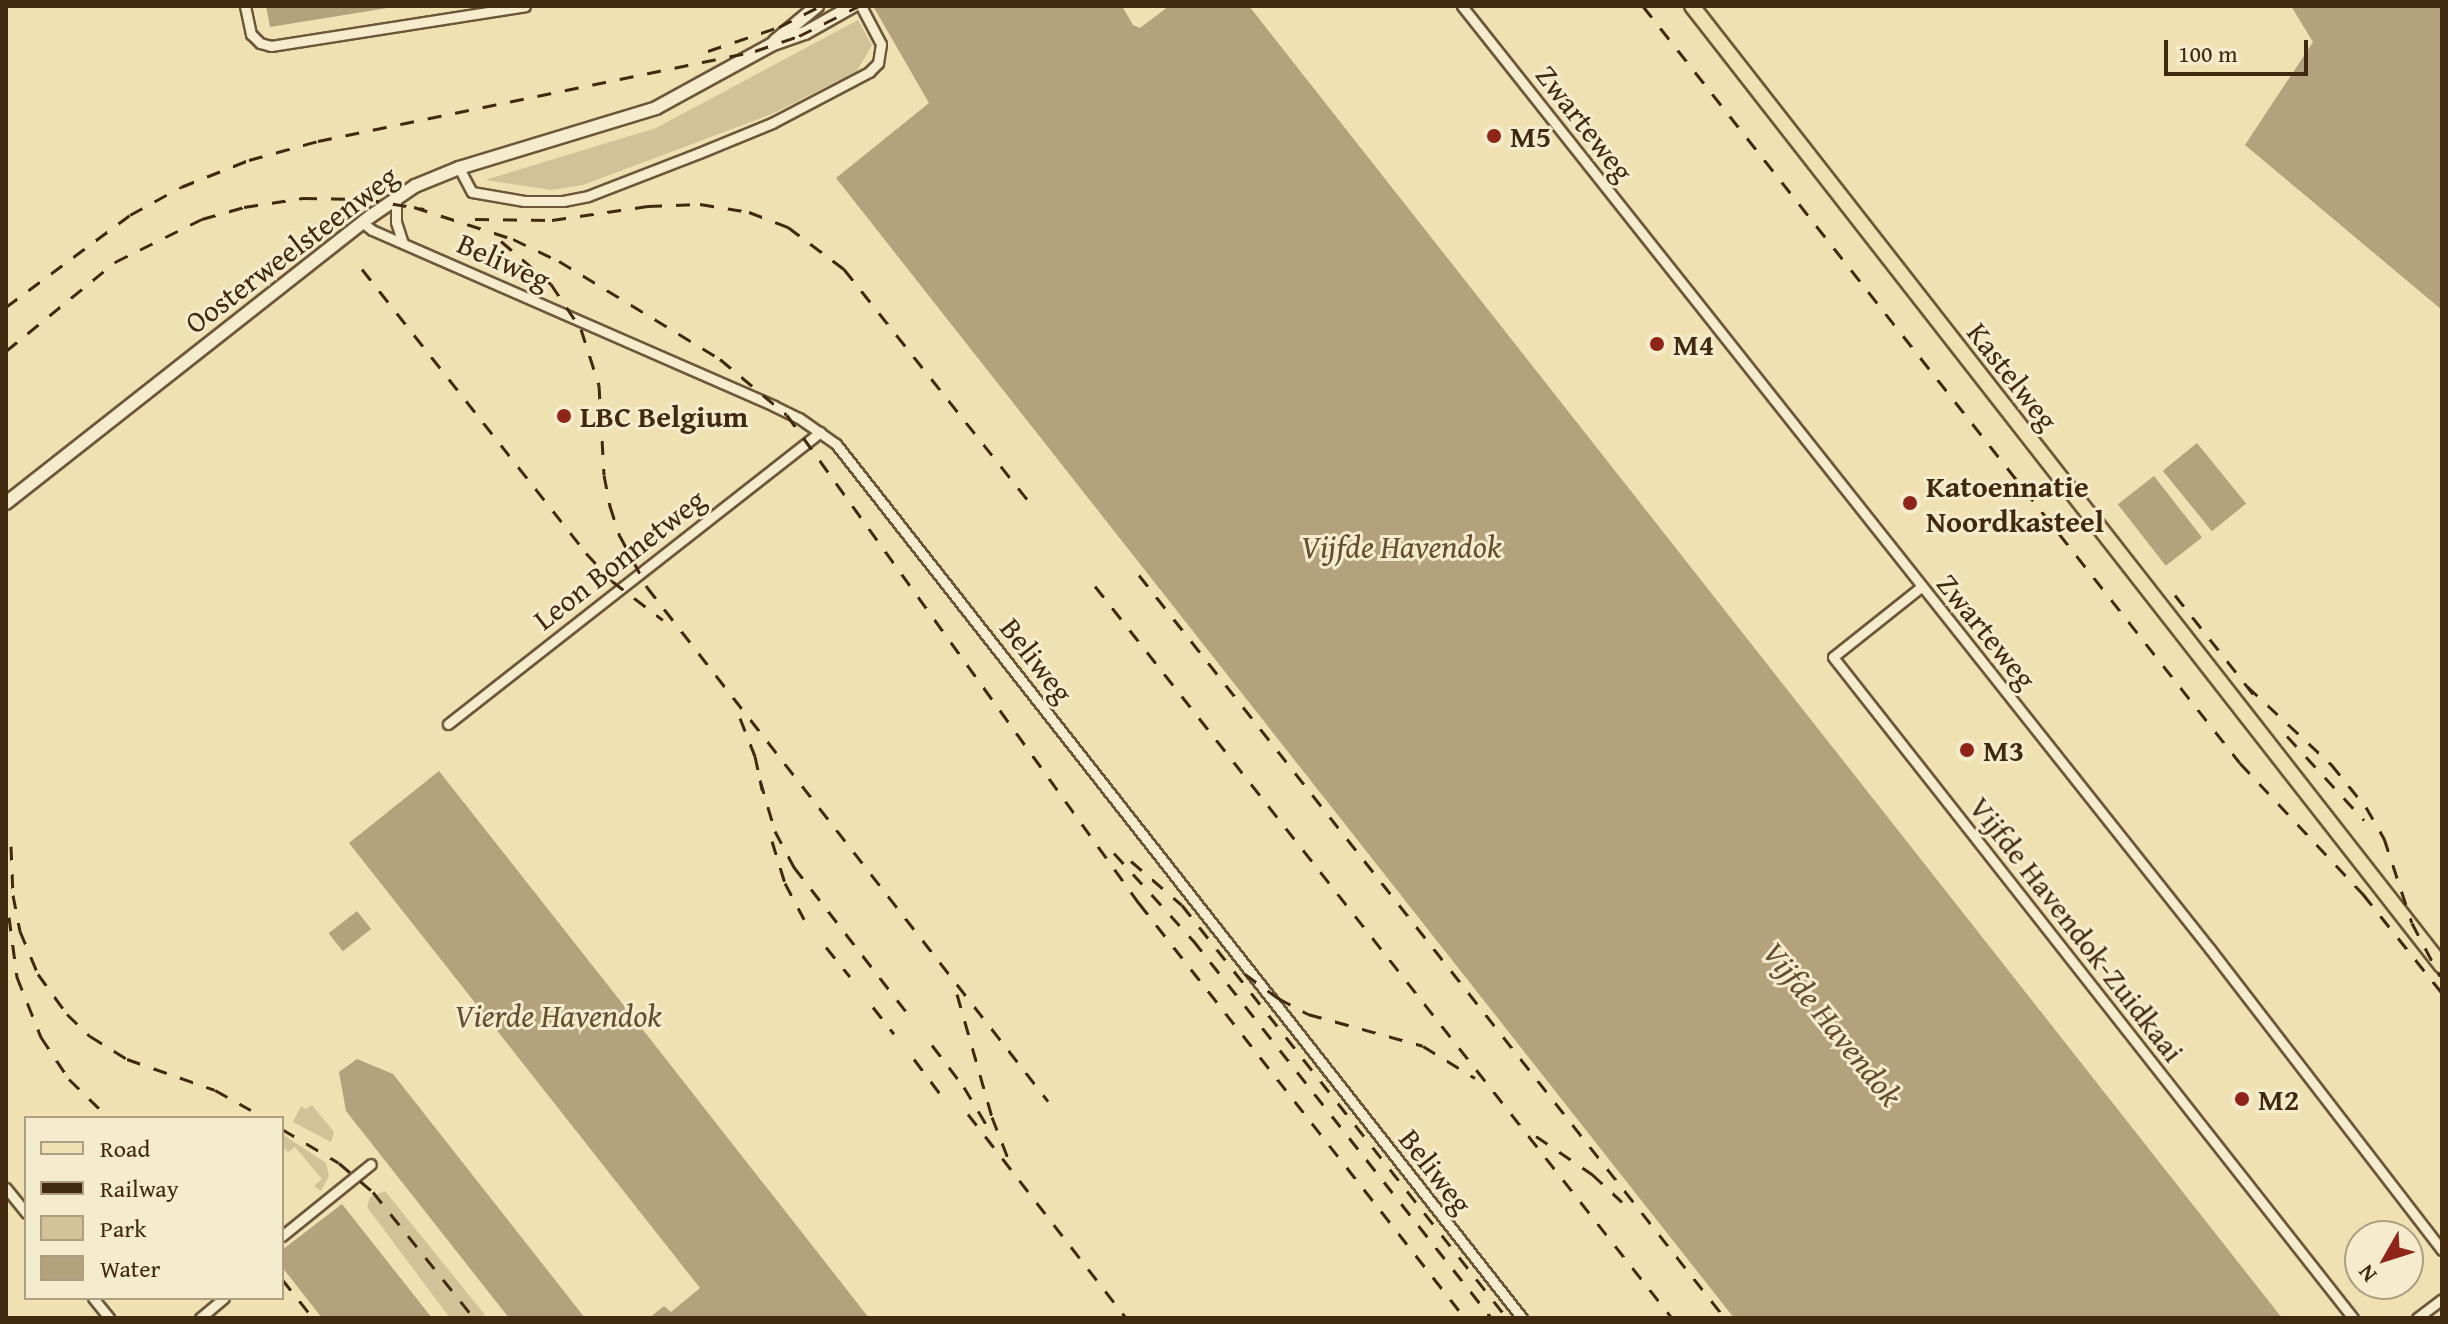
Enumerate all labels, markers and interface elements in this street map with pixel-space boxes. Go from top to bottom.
scale bar [2168,24,2312,74]
text: 100 m [2178,36,2238,71]
street label: Zwarteweg [1528,58,1642,188]
place label: M5 [1510,118,1551,154]
marker: M5 [1485,127,1503,145]
street label: Oosterweelsteenweg [178,157,404,341]
street label: Beliweg [452,225,556,297]
street label: Kastelweg [1960,315,2066,437]
place label: M4 [1673,326,1714,362]
marker: M4 [1648,335,1666,353]
place label: LBC Belgium [580,398,748,434]
marker: LBC Belgium [555,407,573,425]
place label: Katoennatie Noordkasteel [1926,468,2104,538]
street label: Leon Bonnetweg [526,481,712,637]
marker: Katoennatie Noordkasteel [1901,494,1919,512]
water label: Vijfde Havendok [1301,528,1501,566]
street label: Zwarteweg [1930,566,2044,696]
street label: Beliweg [993,610,1081,710]
place label: M3 [1983,732,2024,768]
marker: M3 [1958,741,1976,759]
street label: Vijfde Havendok-Zuidkaai [1962,789,2192,1069]
water label: Vijfde Havendok [1754,934,1910,1114]
water label: Vierde Havendok [454,997,662,1035]
place label: M2 [2258,1081,2299,1117]
marker: M2 [2233,1090,2251,1108]
legend [24,1116,284,1300]
street label: Beliweg [1392,1121,1480,1221]
text: Road [100,1131,150,1166]
text: Railway [100,1171,179,1206]
text: Park [100,1211,146,1246]
north arrow [2344,1220,2424,1300]
text: Water [100,1251,160,1286]
text: N [2350,1258,2384,1290]

